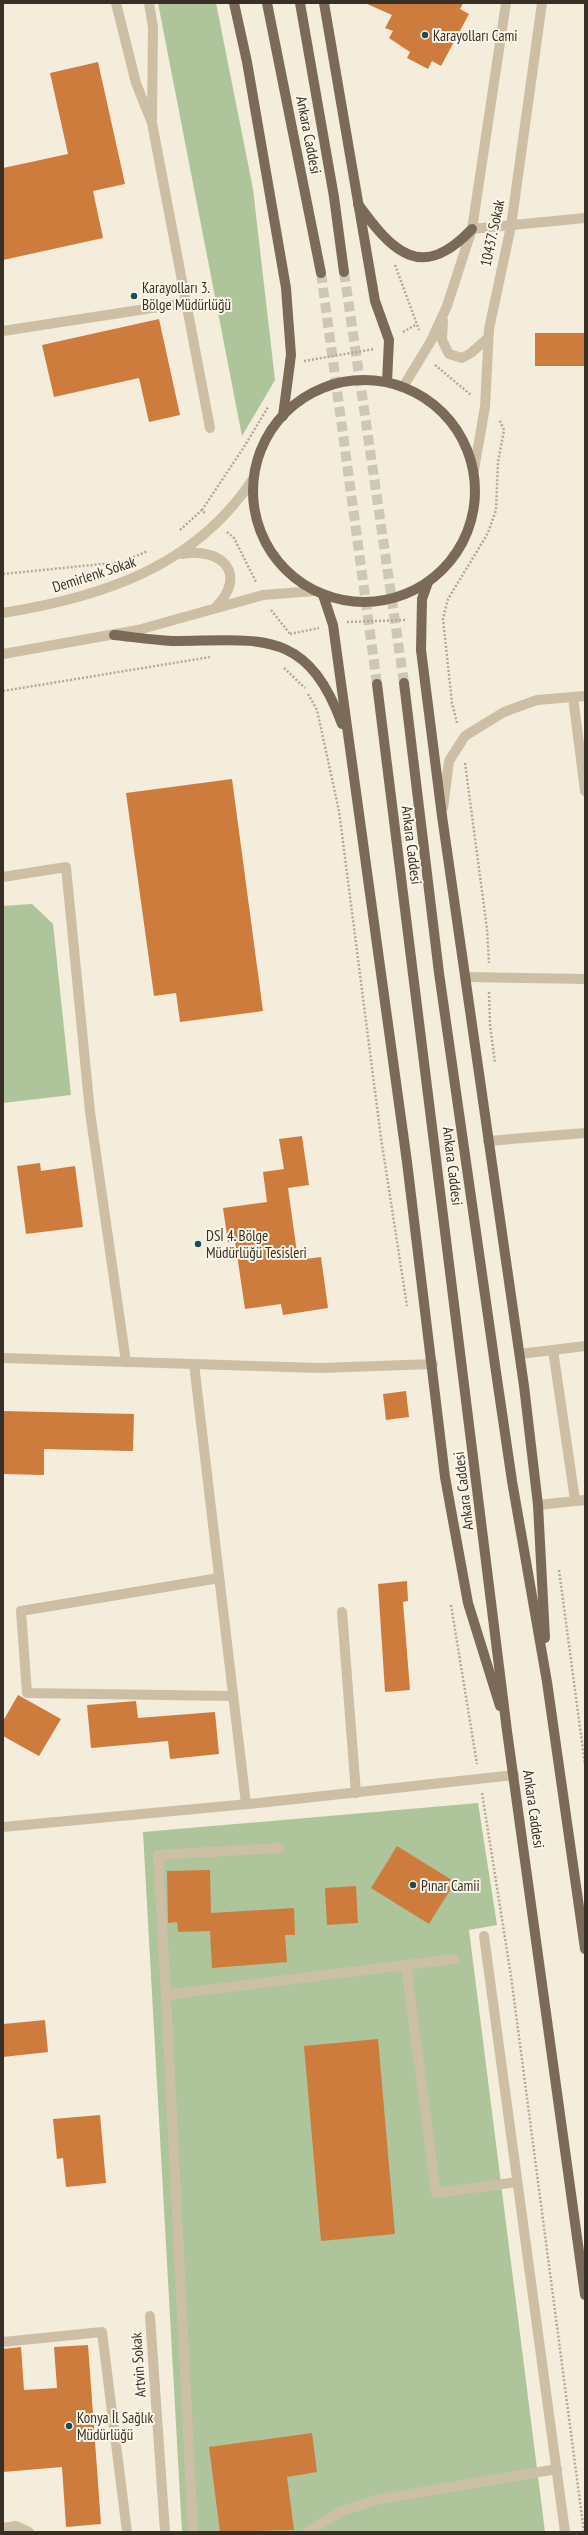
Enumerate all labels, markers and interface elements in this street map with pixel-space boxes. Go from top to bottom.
place label: Karayolları Cami [433,26,518,45]
marker: Karayolları Cami [420,30,430,40]
street label: Ankara Caddesi [292,94,326,176]
street label: 10437. Sokak [476,198,508,268]
place label: Karayolları 3. Bölge Müdürlüğü [142,278,231,314]
marker: Karayolları 3. Bölge Müdürlüğü [129,291,139,301]
street label: Demirlenk Sokak [50,552,138,596]
street label: Ankara Caddesi [398,805,426,885]
street label: Ankara Caddesi [439,1126,467,1206]
place label: DSİ 4. Bölge Müdürlüğü Tesisleri [206,1226,307,1262]
marker: DSİ 4. Bölge Müdürlüğü Tesisleri [193,1239,203,1249]
street label: Ankara Caddesi [449,1451,477,1531]
street label: Ankara Caddesi [519,1769,549,1849]
place label: Pınar Camii [421,1876,480,1895]
marker: Pınar Camii [408,1880,418,1890]
street label: Artvin Sokak [126,2332,150,2398]
place label: Konya İl Sağlık Müdürlüğü [77,2408,154,2444]
marker: Konya İl Sağlık Müdürlüğü [64,2421,74,2431]

